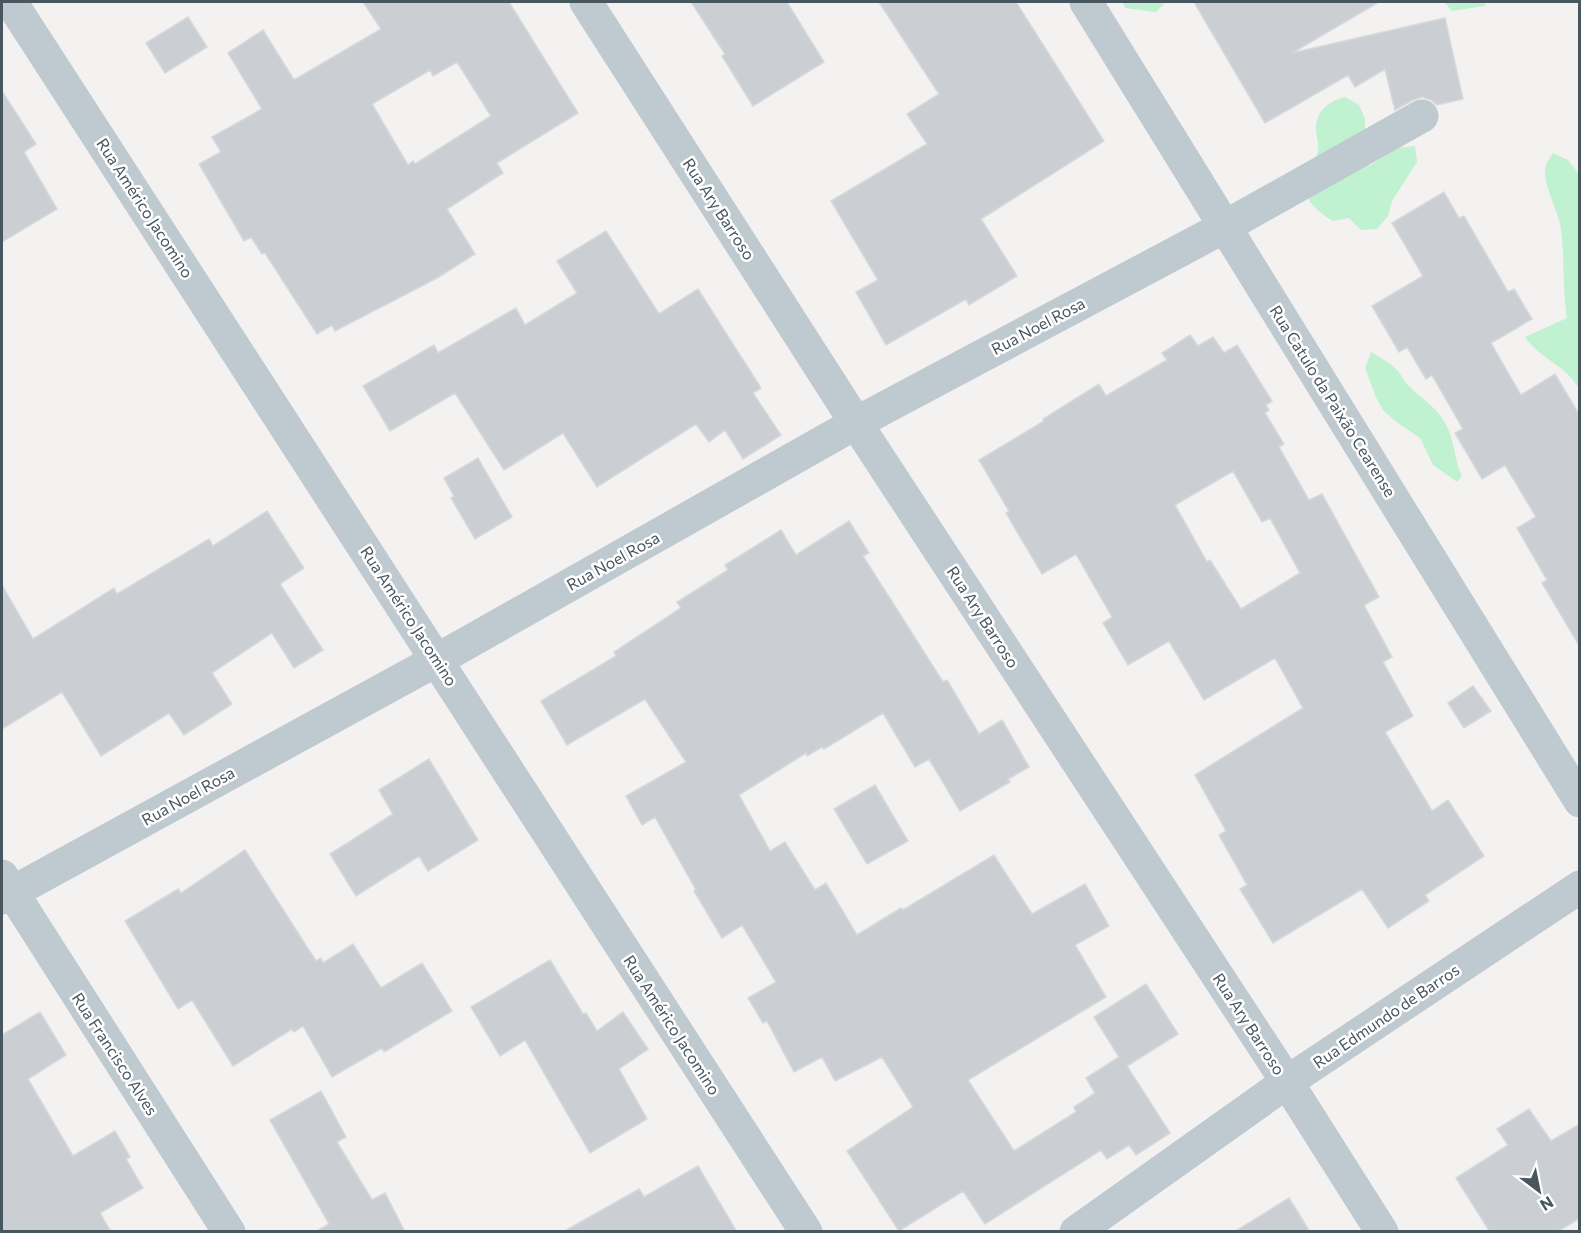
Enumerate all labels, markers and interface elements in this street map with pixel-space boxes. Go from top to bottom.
street label: Rua Américo Jacomino [93,134,198,281]
street label: Rua Ary Barroso [680,154,759,263]
street label: Rua Noel Rosa [988,293,1088,358]
street label: Rua Catulo da Paixão Cearense [1266,301,1400,500]
street label: Rua Noel Rosa [563,527,663,594]
street label: Rua Américo Jacomino [357,542,462,689]
street label: Rua Ary Barroso [944,562,1023,671]
street label: Rua Noel Rosa [138,762,238,829]
street label: Rua Américo Jacomino [620,951,725,1098]
street label: Rua Edmundo de Barros [1309,960,1462,1072]
street label: Rua Ary Barroso [1210,969,1289,1078]
street label: Rua Francisco Alves [69,989,162,1119]
north arrow [1509,1161,1569,1221]
text: N [1537,1193,1557,1215]

